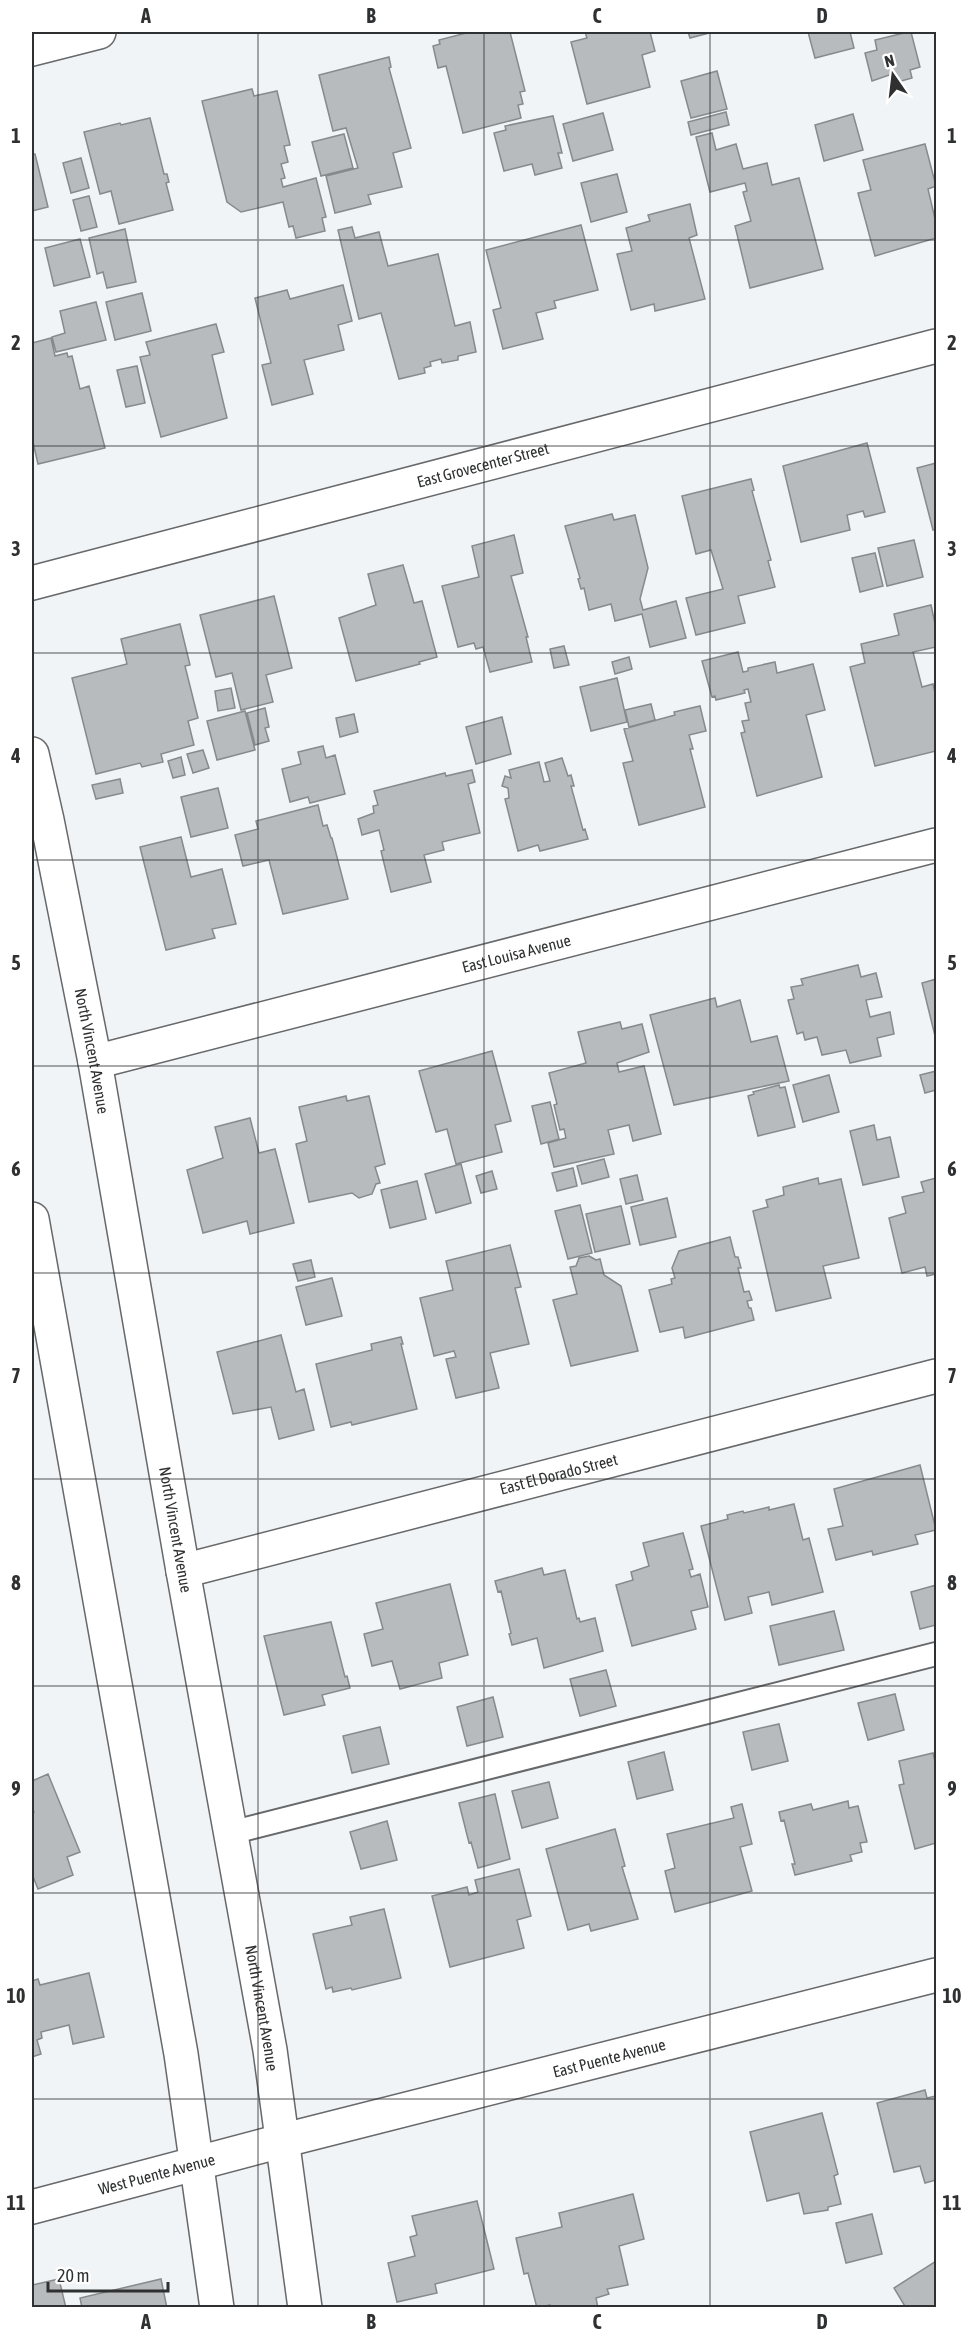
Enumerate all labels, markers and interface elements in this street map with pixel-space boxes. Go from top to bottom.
text: A [140,4,151,27]
text: B [366,4,376,27]
text: C [593,4,602,27]
text: D [816,4,828,27]
north arrow [863,45,923,105]
text: N [883,51,896,70]
text: 1 [11,124,21,147]
text: 1 [947,124,957,147]
text: 2 [11,331,21,354]
text: 2 [947,331,957,354]
street label: East Grovecenter Street [415,439,551,491]
text: 3 [11,537,21,560]
text: 3 [947,537,957,560]
text: 4 [10,744,21,767]
text: 4 [946,744,957,767]
street label: East Louisa Avenue [460,931,572,976]
text: 5 [11,951,21,974]
text: 5 [947,951,957,974]
street label: North Vincent Avenue [72,987,113,1115]
text: 6 [11,1157,21,1180]
text: 6 [947,1157,957,1180]
text: 7 [11,1364,21,1387]
text: 7 [947,1364,957,1387]
street label: East El Dorado Street [498,1450,620,1498]
street label: North Vincent Avenue [156,1465,196,1594]
text: 8 [11,1571,21,1594]
text: 8 [947,1571,957,1594]
text: 9 [11,1777,21,1800]
text: 9 [947,1777,957,1800]
street label: North Vincent Avenue [242,1944,282,2072]
text: 10 [7,1984,25,2007]
text: 10 [943,1984,961,2007]
street label: East Puente Avenue [551,2035,667,2081]
street label: West Puente Avenue [97,2150,217,2198]
text: 11 [7,2191,25,2214]
text: 11 [943,2191,961,2214]
scale bar [48,2255,168,2293]
text: 20 m [57,2265,89,2286]
text: A [140,2310,151,2333]
text: B [366,2310,376,2333]
text: C [593,2310,602,2333]
text: D [816,2310,828,2333]

